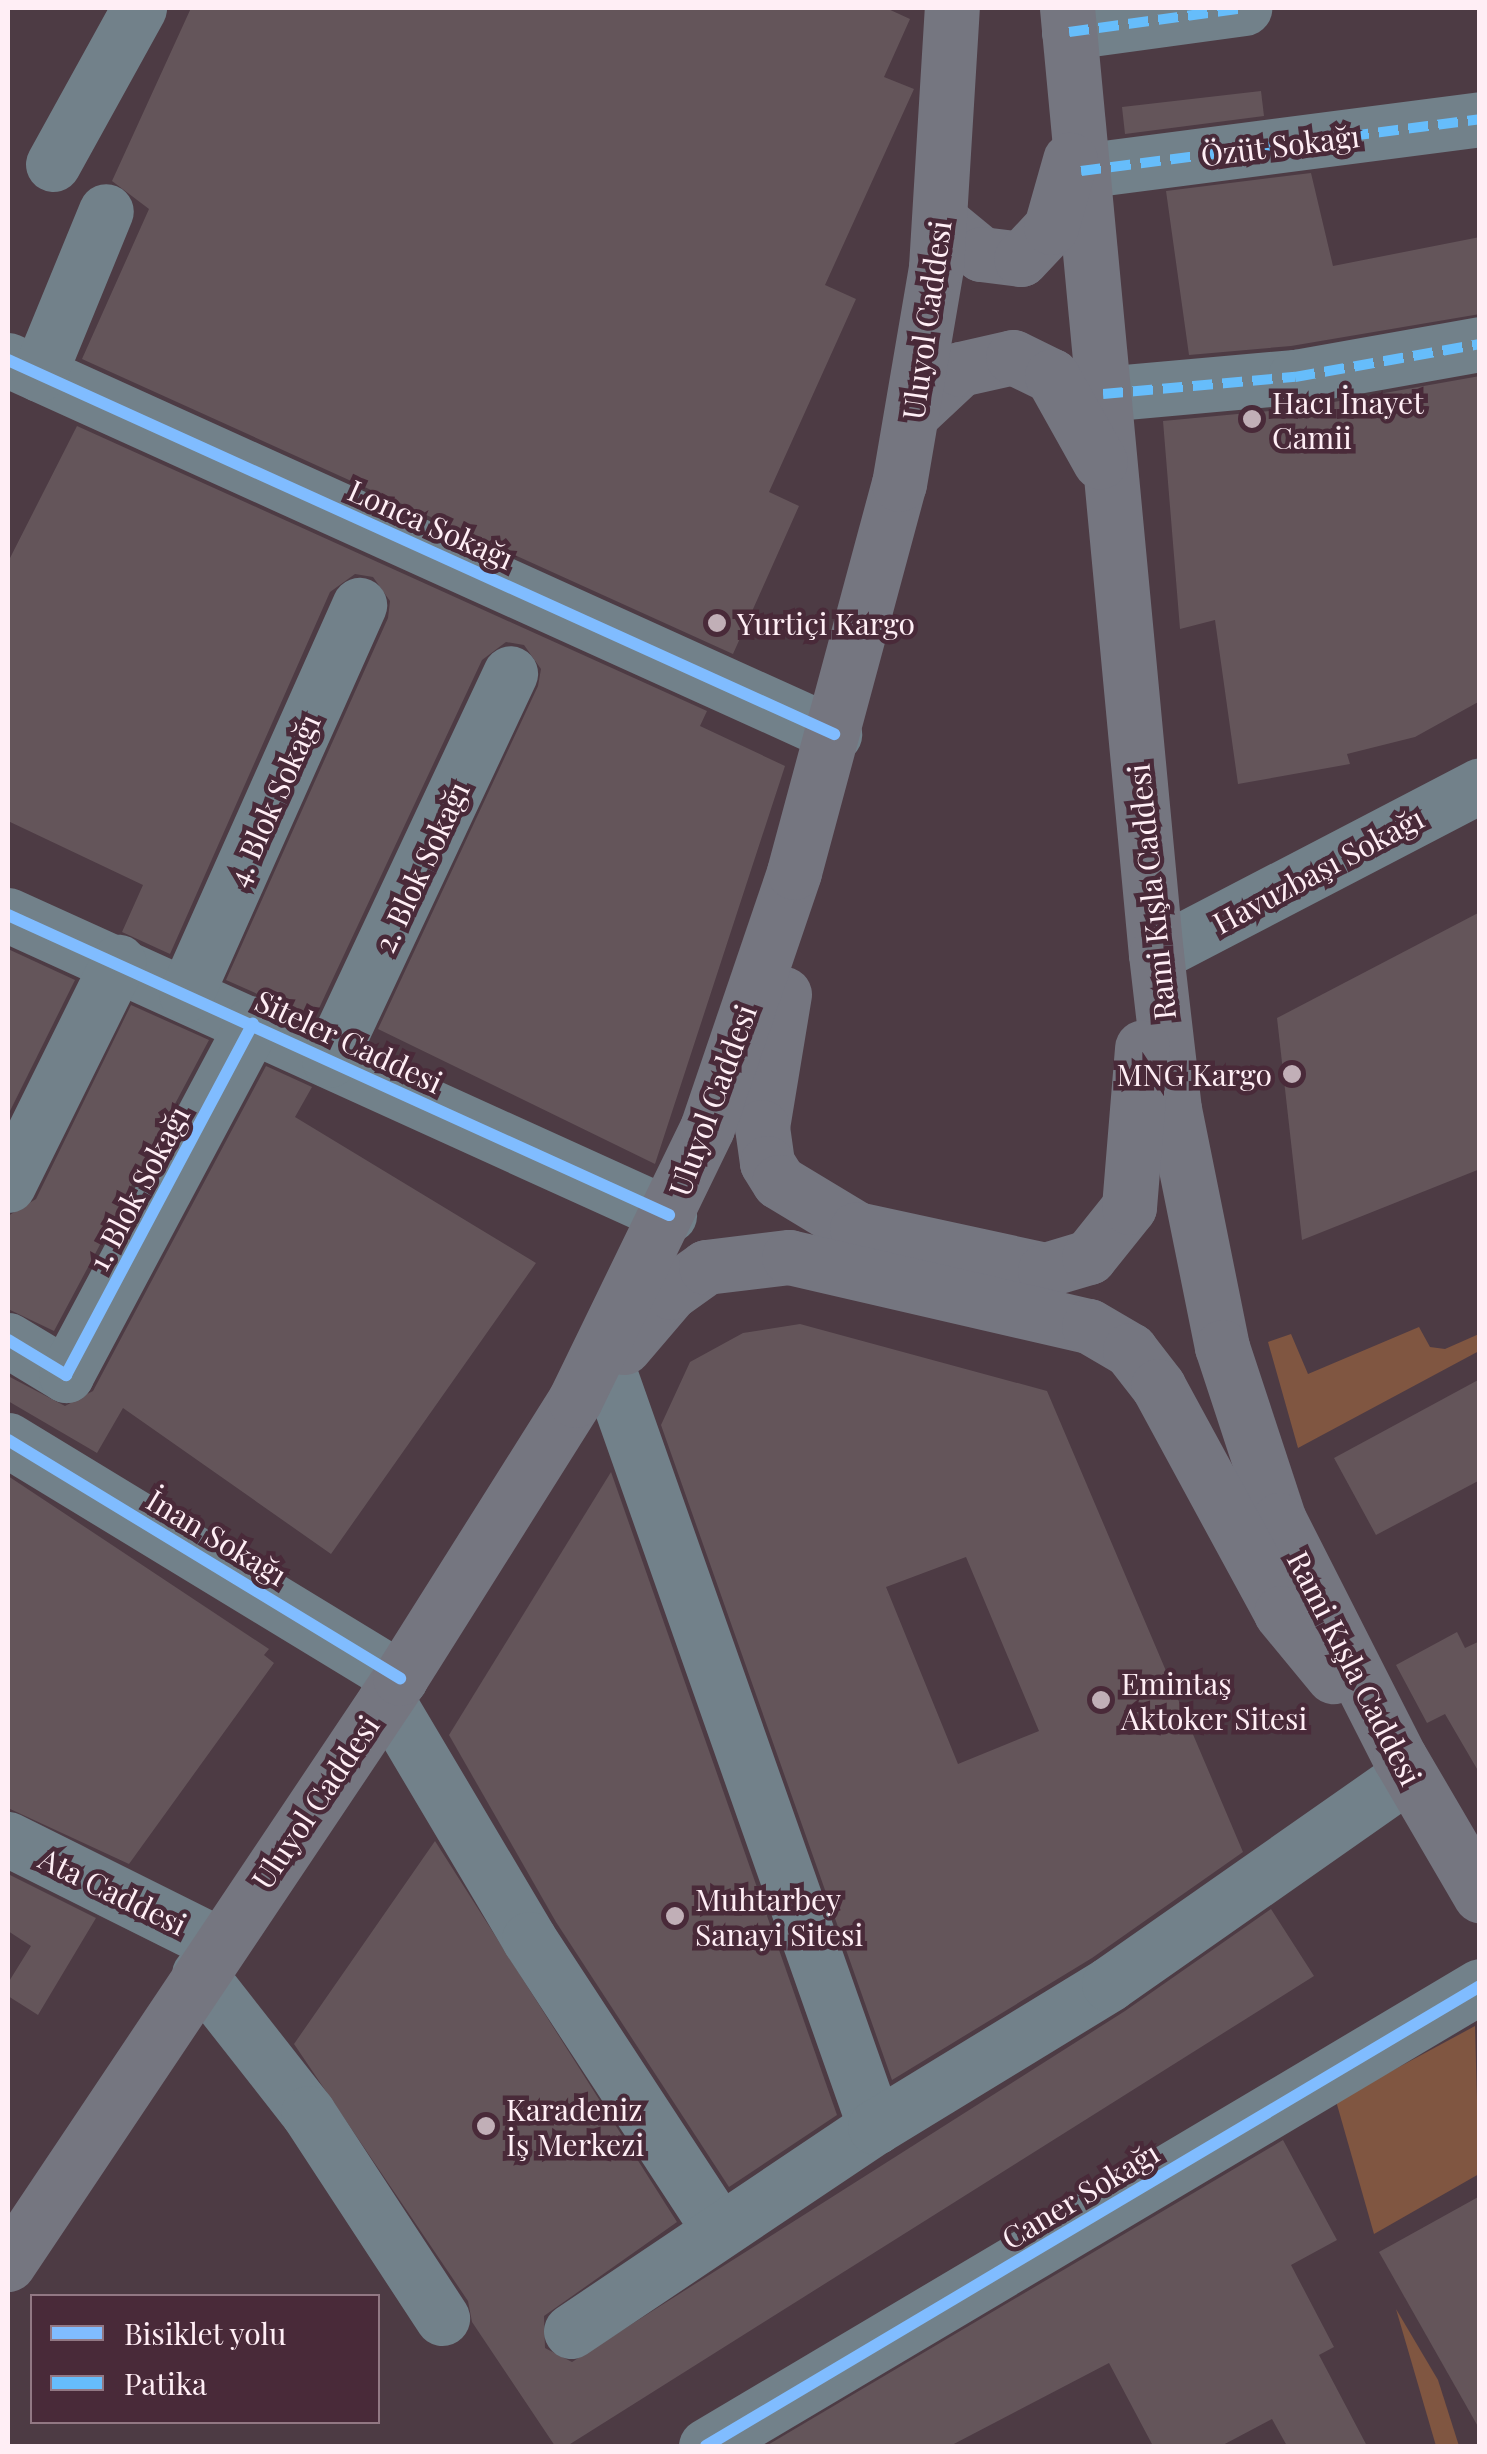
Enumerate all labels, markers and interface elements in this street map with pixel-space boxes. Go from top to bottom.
street label: Özüt Sokağı [1198,117,1362,173]
street label: Uluyol Caddesi [894,218,958,422]
place label: Hacı İnayet Camii [1272,384,1424,454]
marker: Hacı İnayet Camii [1241,408,1263,430]
street label: Lonca Sokağı [343,472,519,576]
place label: Yurtiçi Kargo [737,605,915,641]
marker: Yurtiçi Kargo [706,612,728,634]
street label: 4. Blok Sokağı [219,708,327,892]
street label: Rami Kışla Caddesi [1120,762,1182,1022]
street label: 2. Blok Sokağı [366,776,476,958]
street label: Havuzbaşı Sokağı [1207,799,1429,941]
street label: Siteler Caddesi [249,982,449,1100]
street label: Uluyol Caddesi [661,999,763,1201]
place label: MNG Kargo [1116,1056,1272,1092]
marker: MNG Kargo [1281,1063,1303,1085]
street label: 1. Blok Sokağı [80,1100,196,1276]
street label: İnan Sokağı [141,1481,293,1593]
street label: Rami Kışla Caddesi [1280,1545,1430,1791]
place label: Emintaş Aktoker Sitesi [1121,1665,1308,1736]
marker: Emintaş Aktoker Sitesi [1090,1689,1112,1711]
street label: Uluyol Caddesi [244,1709,386,1895]
street label: Ata Caddesi [33,1840,193,1942]
place label: Muhtarbey Sanayi Sitesi [695,1881,863,1952]
marker: Muhtarbey Sanayi Sitesi [664,1905,686,1927]
place label: Karadeniz İş Merkezi [506,2091,644,2162]
marker: Karadeniz İş Merkezi [475,2115,497,2137]
street label: Caner Sokağı [995,2134,1165,2256]
legend [30,2294,380,2424]
text: Bisiklet yolu [124,2313,286,2353]
text: Patika [124,2363,207,2403]

